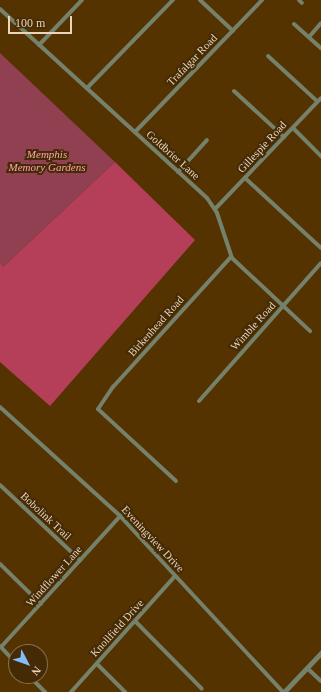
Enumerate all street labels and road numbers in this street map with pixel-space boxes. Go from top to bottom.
street label: Trafalgar Road [164,31,220,89]
street label: Gillespie Road [235,118,289,176]
street label: Goldbrier Lane [144,128,202,182]
street label: Birkenhead Road [125,293,187,359]
street label: Wimble Road [228,299,278,353]
street label: Bobolink Trail [18,489,74,543]
street label: Eveningview Drive [119,503,187,575]
street label: Windflower Lane [23,543,85,609]
street label: Knollfield Drive [88,596,146,660]

